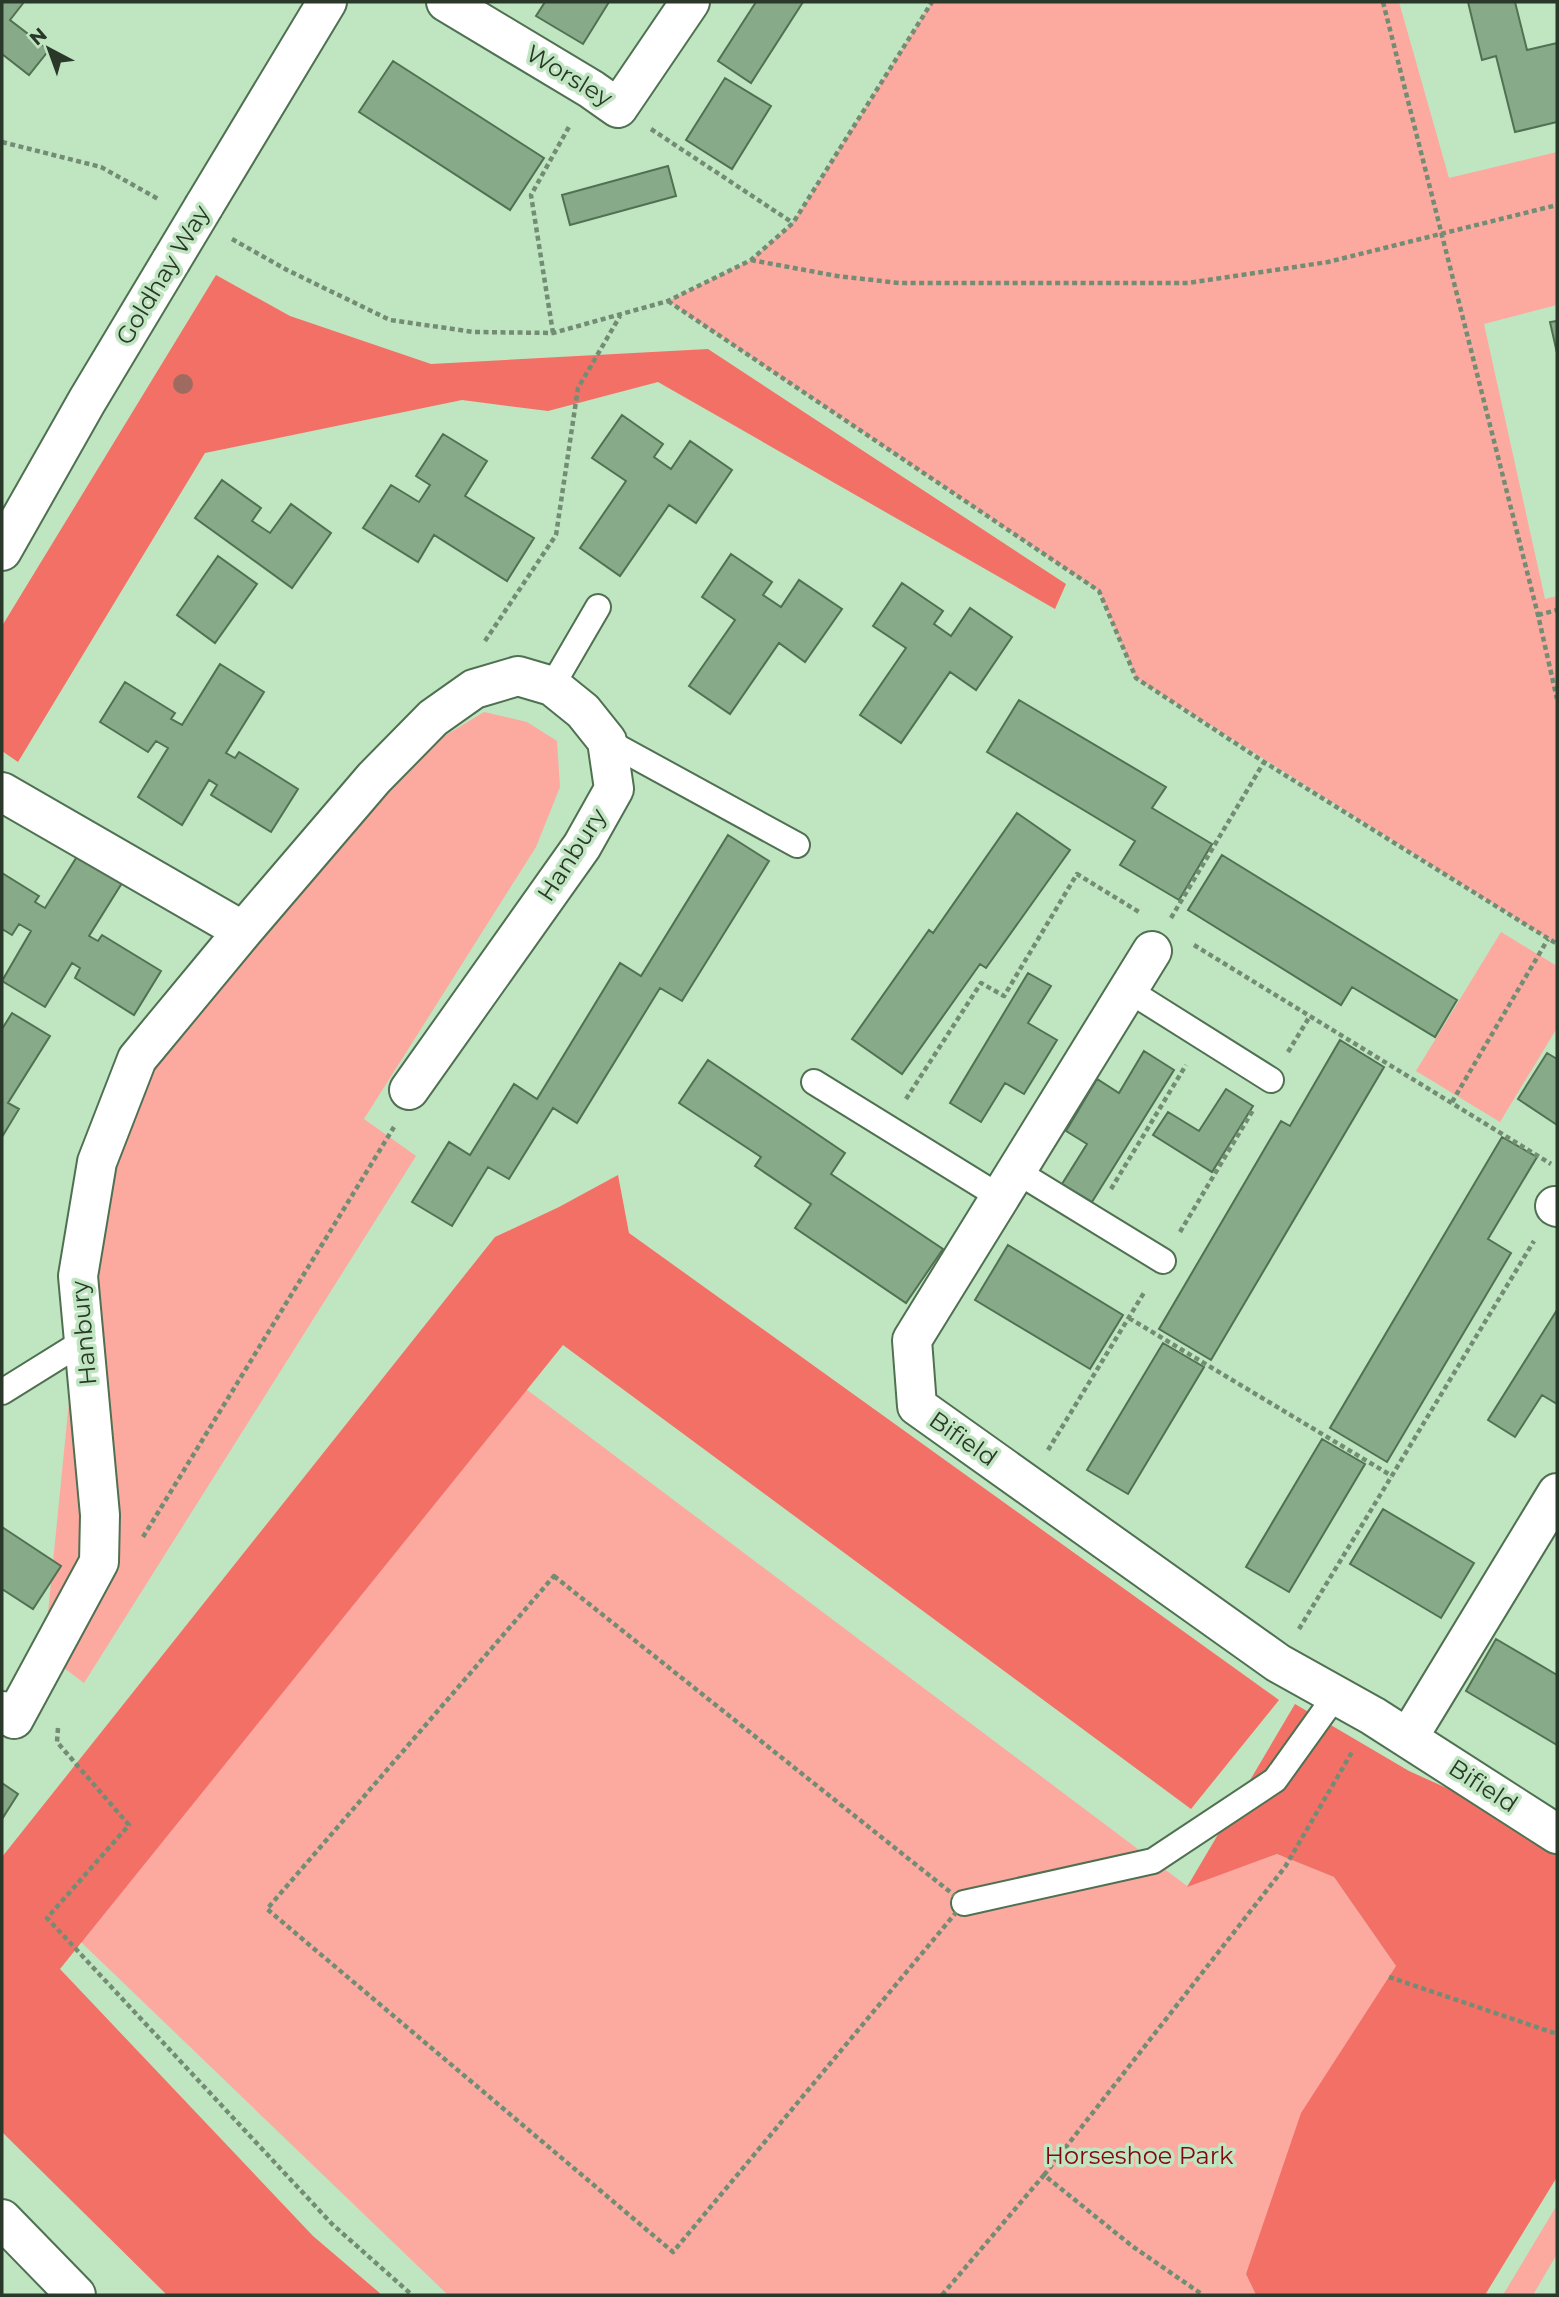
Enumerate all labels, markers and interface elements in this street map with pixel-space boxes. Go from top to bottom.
north arrow [14,14,84,84]
text: N [25,23,52,50]
street label: Worsley [521,39,618,113]
street label: Goldhay Way [110,200,216,350]
street label: Hanbury [531,803,612,907]
street label: Hanbury [64,1280,103,1386]
street label: Bifield [924,1405,1003,1472]
street label: Bifield [1443,1753,1523,1818]
park label: Horseshoe Park [1045,2141,1234,2170]

